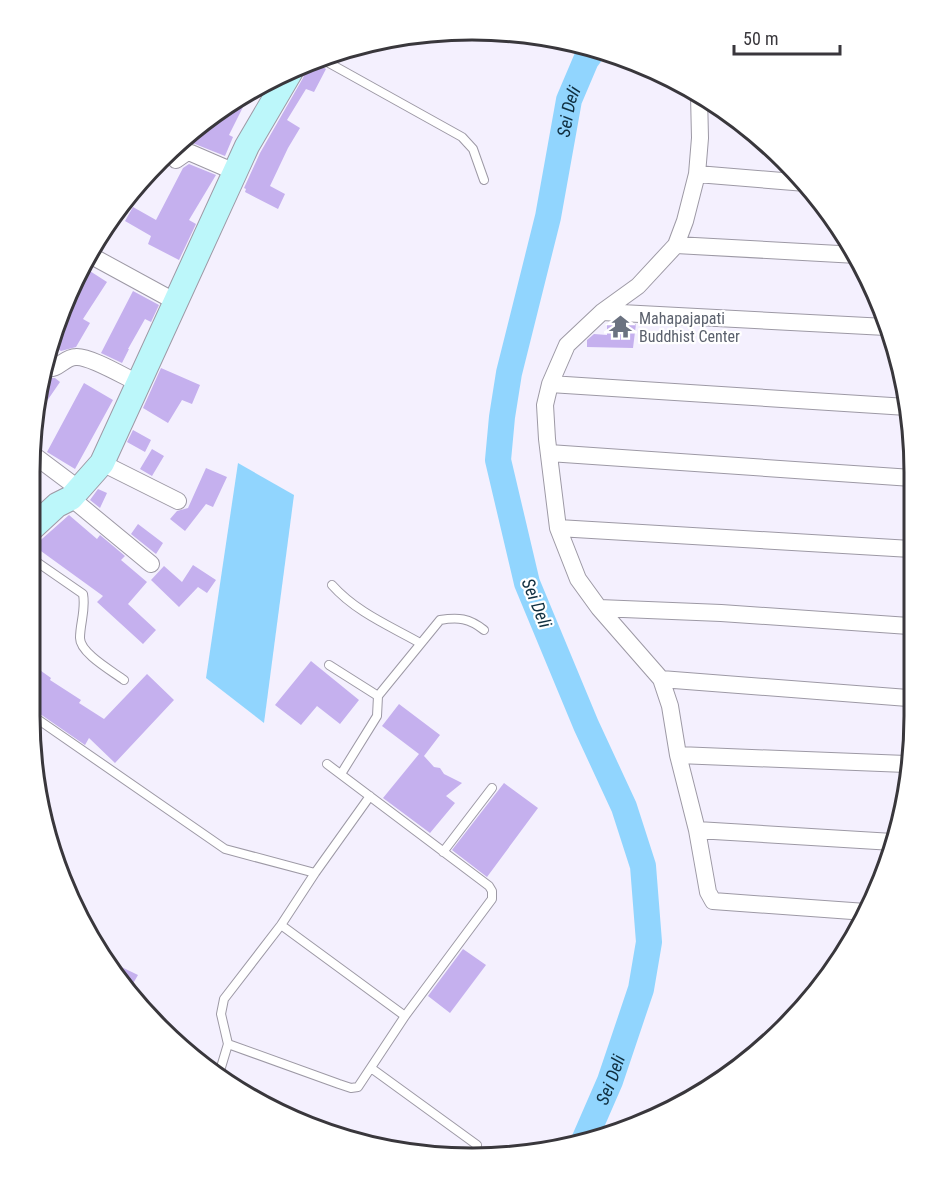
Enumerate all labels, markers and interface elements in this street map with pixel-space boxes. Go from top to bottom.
scale bar [734,18,840,56]
text: 50 m [743,28,778,49]
water label: Sei Deli [552,82,585,139]
place label: Mahapajapati Buddhist Center [639,309,740,346]
temple icon: Mahapajapati Buddhist Center [608,314,634,340]
water label: Sei Deli [518,575,557,632]
water label: Sei Deli [591,1051,629,1108]

